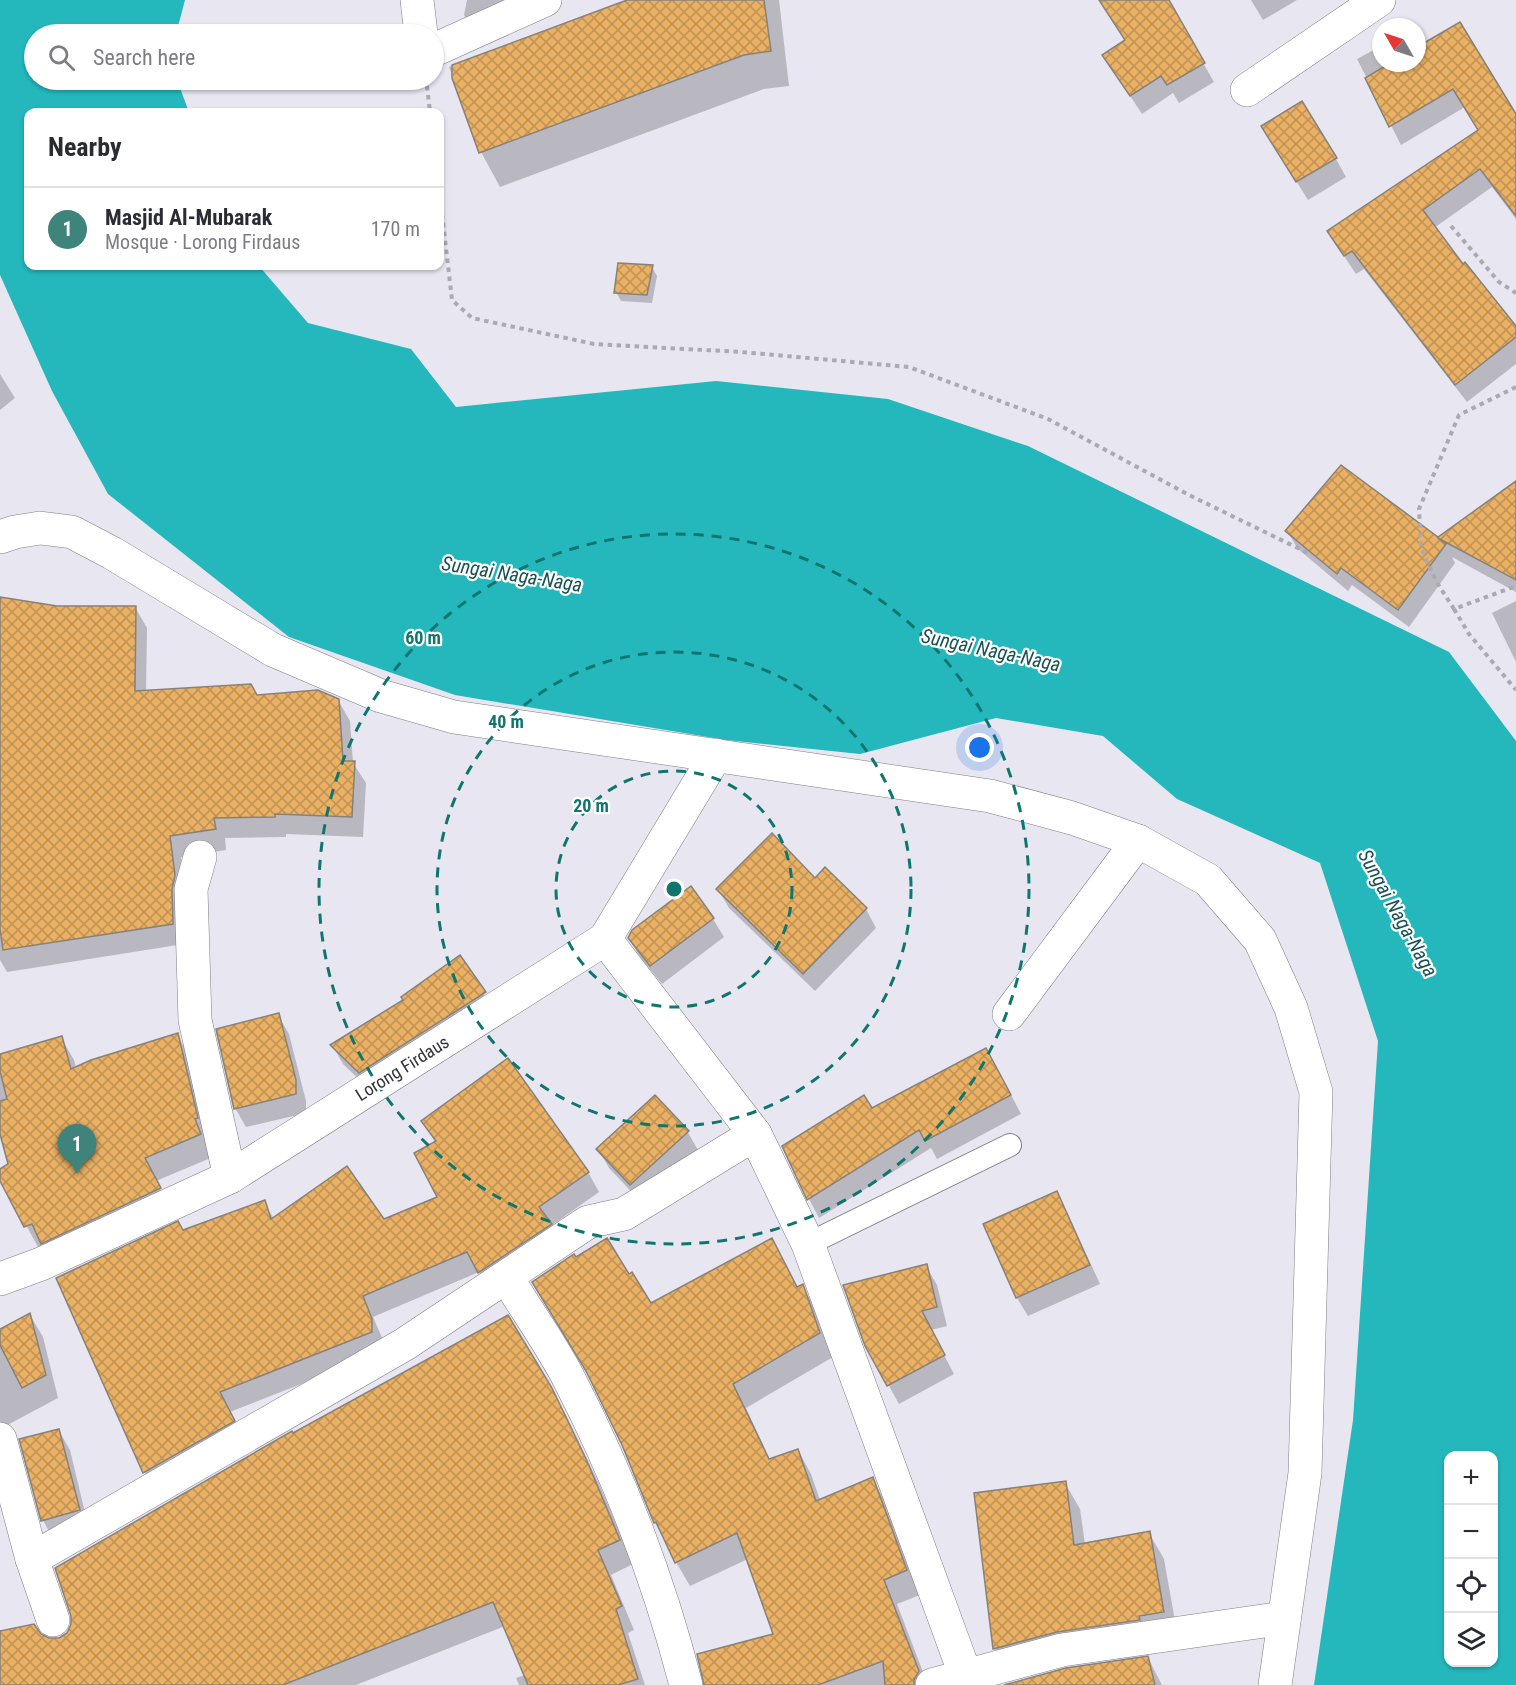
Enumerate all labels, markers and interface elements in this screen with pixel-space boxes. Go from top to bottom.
north arrow [1372,18,1426,72]
search box [24,24,444,90]
icon: search [45,41,78,74]
text: Search here [93,45,195,70]
text: Nearby [48,132,122,162]
text: Masjid Al-Mubarak [105,205,272,230]
text: 1 [62,217,73,241]
text: 170 m [371,217,420,241]
text: Mosque · Lorong Firdaus [105,230,300,254]
water label: Sungai Naga-Naga [440,551,584,597]
water label: Sungai Naga-Naga [919,624,1063,676]
text: 60 m [405,627,441,648]
text: 40 m [488,711,524,732]
your location [965,733,994,762]
text: 20 m [573,795,609,816]
water label: Sungai Naga-Naga [1353,845,1443,981]
centre of rings [664,879,684,899]
street label: Lorong Firdaus [351,1031,453,1105]
pin: 1 [58,1124,97,1174]
map controls [1444,1451,1498,1667]
button: + [1444,1451,1498,1505]
button: − [1444,1505,1498,1559]
button: locate [1444,1559,1498,1613]
button: layers [1444,1613,1498,1667]

